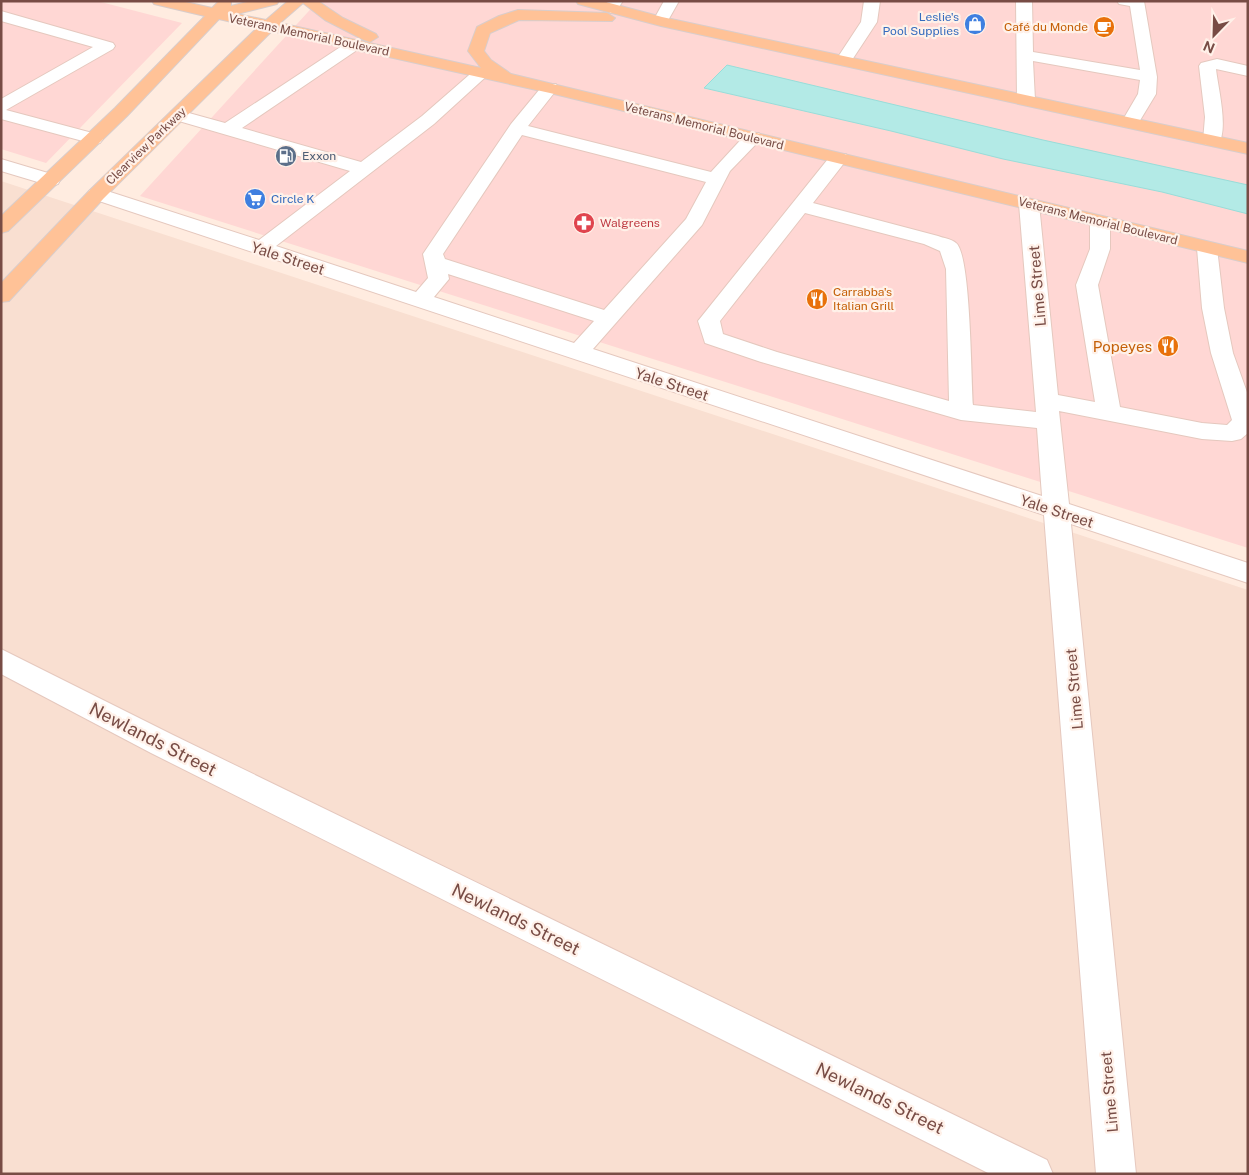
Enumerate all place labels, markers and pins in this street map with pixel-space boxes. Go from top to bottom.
place label: Leslie's Pool Supplies [883,10,959,38]
shop icon: Leslie's Pool Supplies [963,12,987,36]
cafe icon: Café du Monde [1092,15,1116,39]
place label: Café du Monde [1004,20,1088,34]
fuel station icon: Exxon [274,144,298,168]
place label: Exxon [302,149,336,163]
supermarket icon: Circle K [243,187,267,211]
place label: Circle K [271,192,315,206]
pharmacy icon: Walgreens [572,211,596,235]
place label: Walgreens [600,216,660,230]
place label: Carrabba's Italian Grill [833,285,895,313]
restaurant icon: Carrabba's Italian Grill [805,287,829,311]
restaurant icon: Popeyes [1156,334,1180,358]
place label: Popeyes [1093,338,1152,355]

